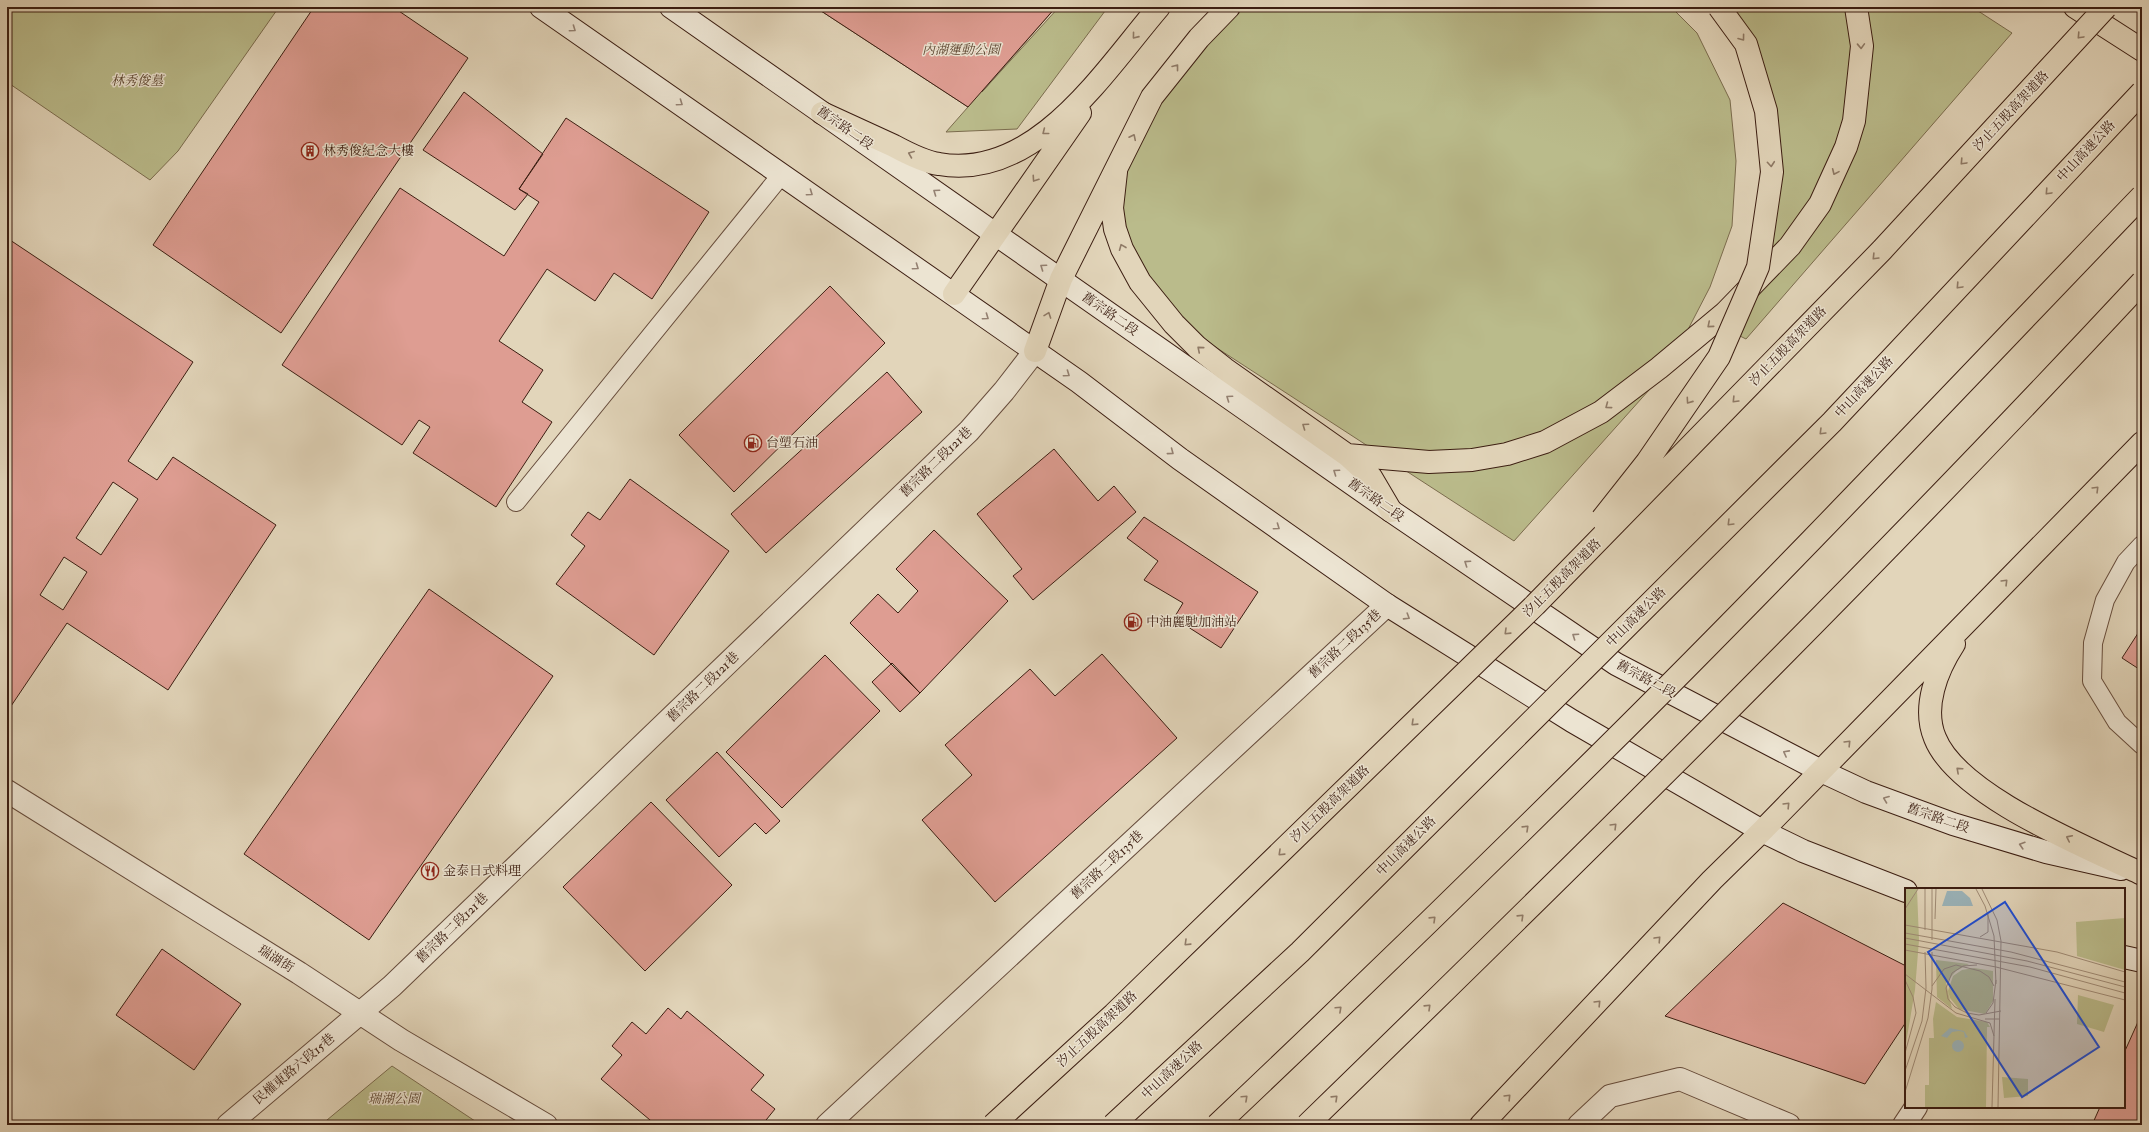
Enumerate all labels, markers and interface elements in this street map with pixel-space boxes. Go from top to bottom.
one-way arrow [569,24,576,32]
one-way arrow [1133,31,1140,39]
one-way arrow [2077,31,2085,39]
one-way arrow [1737,34,1744,41]
park label: 內湖運動公園 [922,42,1002,58]
one-way arrow [1857,43,1865,49]
one-way arrow [1172,64,1179,71]
street label: 汐止五股高架道路 [1970,68,2052,154]
park label: 林秀俊墓 [111,73,165,89]
one-way arrow [675,98,682,105]
street label: 舊宗路二段 [814,103,876,153]
street label: 中山高速公路 [2054,117,2118,185]
one-way arrow [1042,128,1049,135]
one-way arrow [1128,133,1136,141]
building icon: 林秀俊紀念大樓 [300,141,320,161]
place label: 林秀俊紀念大樓 [323,143,414,159]
one-way arrow [908,151,915,159]
one-way arrow [1960,157,1968,165]
one-way arrow [1766,161,1775,167]
one-way arrow [1832,167,1840,175]
one-way arrow [1033,174,1040,181]
one-way arrow [2046,187,2053,194]
one-way arrow [805,188,812,195]
one-way arrow [934,190,941,197]
one-way arrow [1118,243,1126,250]
one-way arrow [1872,252,1880,260]
one-way arrow [912,262,919,269]
one-way arrow [1040,264,1047,271]
one-way arrow [1956,281,1964,289]
street label: 舊宗路二段 [1079,289,1141,339]
street label: 汐止五股高架道路 [1746,303,1830,389]
one-way arrow [1043,311,1052,318]
one-way arrow [982,312,989,320]
one-way arrow [1708,321,1715,328]
one-way arrow [1197,347,1204,354]
street label: 中山高速公路 [1832,353,1896,421]
one-way arrow [1063,369,1070,377]
one-way arrow [1226,395,1233,403]
one-way arrow [1732,395,1740,403]
one-way arrow [1687,397,1694,404]
one-way arrow [1606,401,1613,408]
one-way arrow [1302,423,1309,431]
street label: 舊宗路二段121巷 [897,424,975,500]
one-way arrow [1819,427,1827,435]
fuel station icon: 台塑石油 [743,433,763,453]
place label: 台塑石油 [766,435,818,451]
one-way arrow [1166,447,1173,454]
one-way arrow [1333,469,1340,477]
street label: 舊宗路二段 [1345,475,1407,525]
one-way arrow [2091,486,2099,494]
one-way arrow [1727,519,1735,526]
one-way arrow [1273,522,1280,530]
street label: 汐止五股高架道路 [1520,536,1604,620]
one-way arrow [1465,561,1472,568]
one-way arrow [2000,579,2007,587]
street label: 中山高速公路 [1603,584,1669,650]
street label: 舊宗路二段135巷 [1305,606,1385,682]
fuel station icon: 中油麗馳加油站 [1123,612,1143,632]
one-way arrow [1403,612,1410,619]
place label: 中油麗馳加油站 [1146,614,1237,630]
one-way arrow [1504,627,1512,635]
one-way arrow [1572,633,1579,641]
street label: 舊宗路二段121巷 [664,649,742,725]
street label: 舊宗路二段 [1614,657,1678,701]
one-way arrow [1411,718,1419,726]
one-way arrow [1843,740,1851,748]
one-way arrow [1783,750,1791,758]
street label: 汐止五股高架道路 [1287,762,1373,846]
one-way arrow [1956,768,1964,775]
one-way arrow [1883,796,1890,804]
street label: 舊宗路二段 [1905,800,1971,836]
one-way arrow [1782,802,1790,810]
street label: 中山高速公路 [1373,813,1439,879]
one-way arrow [1609,823,1617,831]
one-way arrow [1521,825,1529,832]
street label: 舊宗路二段135巷 [1067,827,1147,903]
one-way arrow [2066,835,2073,843]
one-way arrow [2019,841,2026,850]
one-way arrow [1278,848,1286,855]
restaurant icon: 金泰日式料理 [420,861,440,881]
place label: 金泰日式料理 [443,863,521,879]
inset map [1905,888,2125,1108]
street label: 舊宗路二段121巷 [413,890,491,966]
one-way arrow [1516,914,1524,922]
one-way arrow [1428,916,1436,924]
one-way arrow [1653,936,1660,944]
one-way arrow [1184,938,1192,946]
street label: 瑞湖街 [255,942,297,976]
street label: 汐止五股高架道路 [1054,988,1140,1070]
one-way arrow [1593,1000,1600,1008]
one-way arrow [1423,1004,1431,1012]
one-way arrow [1334,1006,1342,1014]
street label: 民權東路六段15巷 [250,1030,338,1108]
street label: 中山高速公路 [1138,1038,1206,1102]
park label: 瑞湖公園 [368,1091,422,1107]
one-way arrow [1503,1094,1511,1102]
one-way arrow [1240,1095,1248,1103]
one-way arrow [1330,1096,1337,1103]

